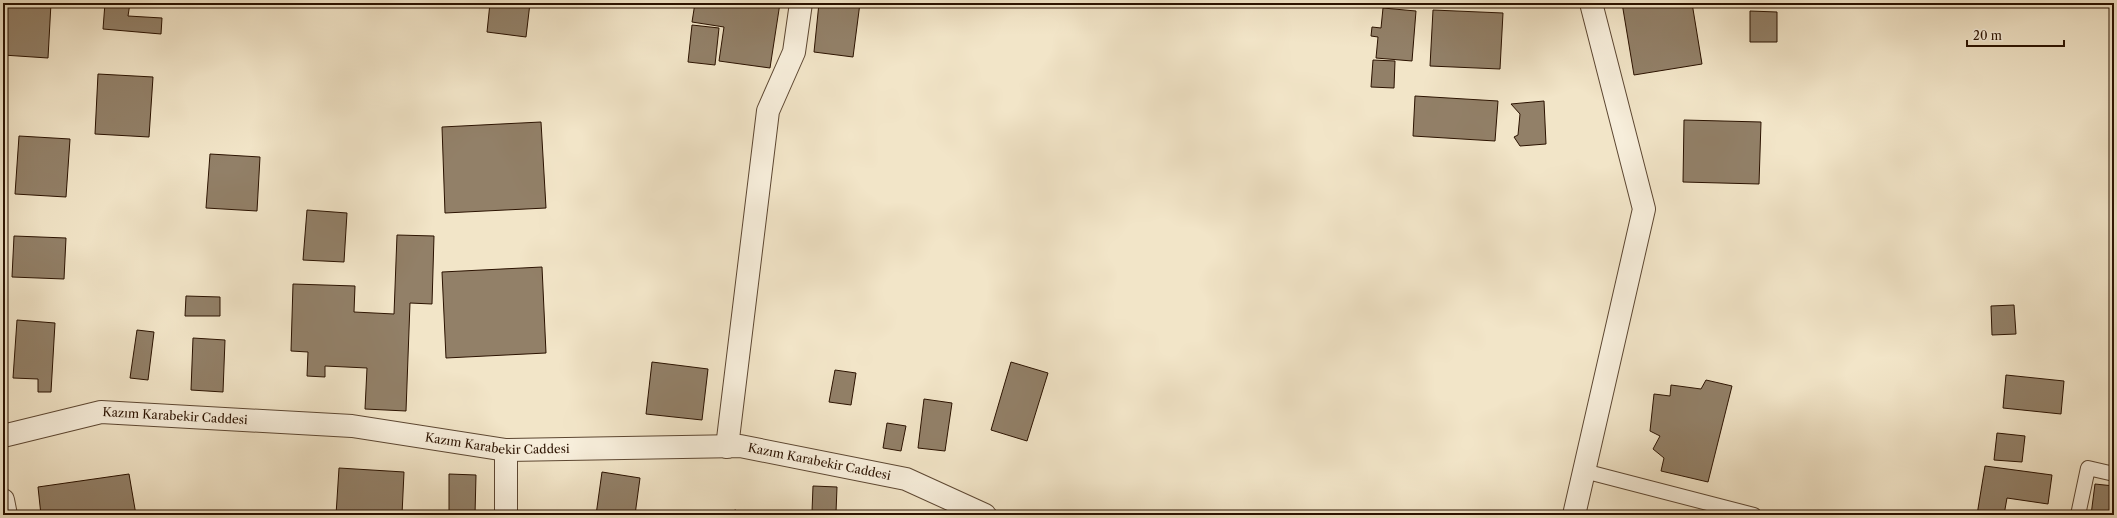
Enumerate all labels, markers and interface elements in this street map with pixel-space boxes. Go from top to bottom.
scale bar [1967,22,2064,48]
text: 20 m [1973,28,2002,43]
street label: Kazım Karabekir Caddesi [102,404,248,427]
street label: Kazım Karabekir Caddesi [424,429,570,457]
street label: Kazım Karabekir Caddesi [747,440,892,483]

